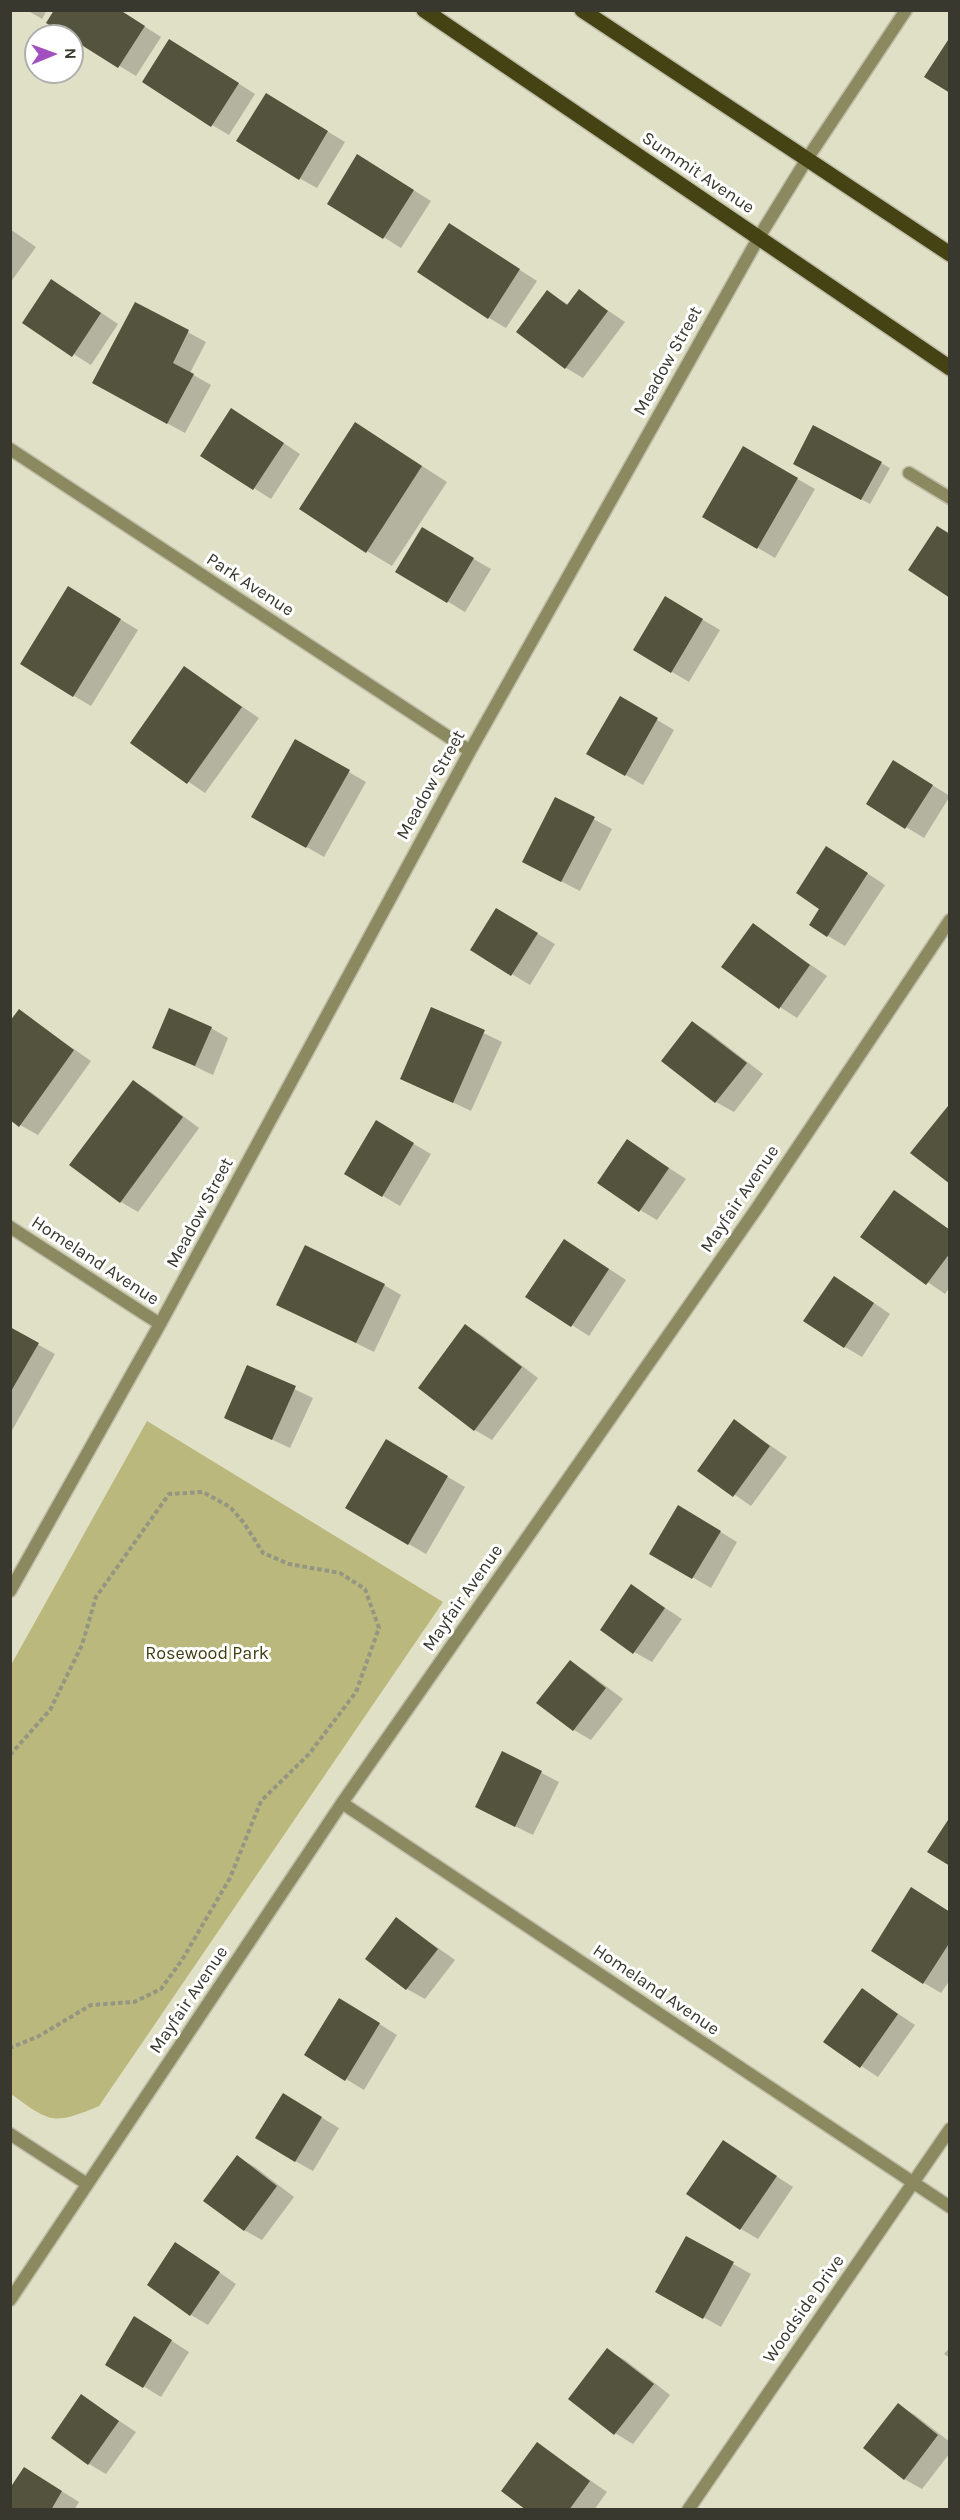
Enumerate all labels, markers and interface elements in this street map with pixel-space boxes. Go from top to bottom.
north arrow [24,24,84,84]
text: N [61,48,80,60]
street label: Summit Avenue [638,127,758,219]
street label: Meadow Street [629,303,707,419]
street label: Park Avenue [202,549,298,621]
street label: Meadow Street [392,727,470,843]
street label: Mayfair Avenue [696,1141,784,1257]
street label: Meadow Street [162,1154,238,1272]
street label: Homeland Avenue [27,1212,163,1310]
street label: Mayfair Avenue [418,1541,508,1655]
park label: Rosewood Park [145,1643,269,1665]
street label: Homeland Avenue [589,1940,723,2040]
street label: Mayfair Avenue [145,1942,233,2058]
street label: Woodside Drive [759,2251,849,2367]

